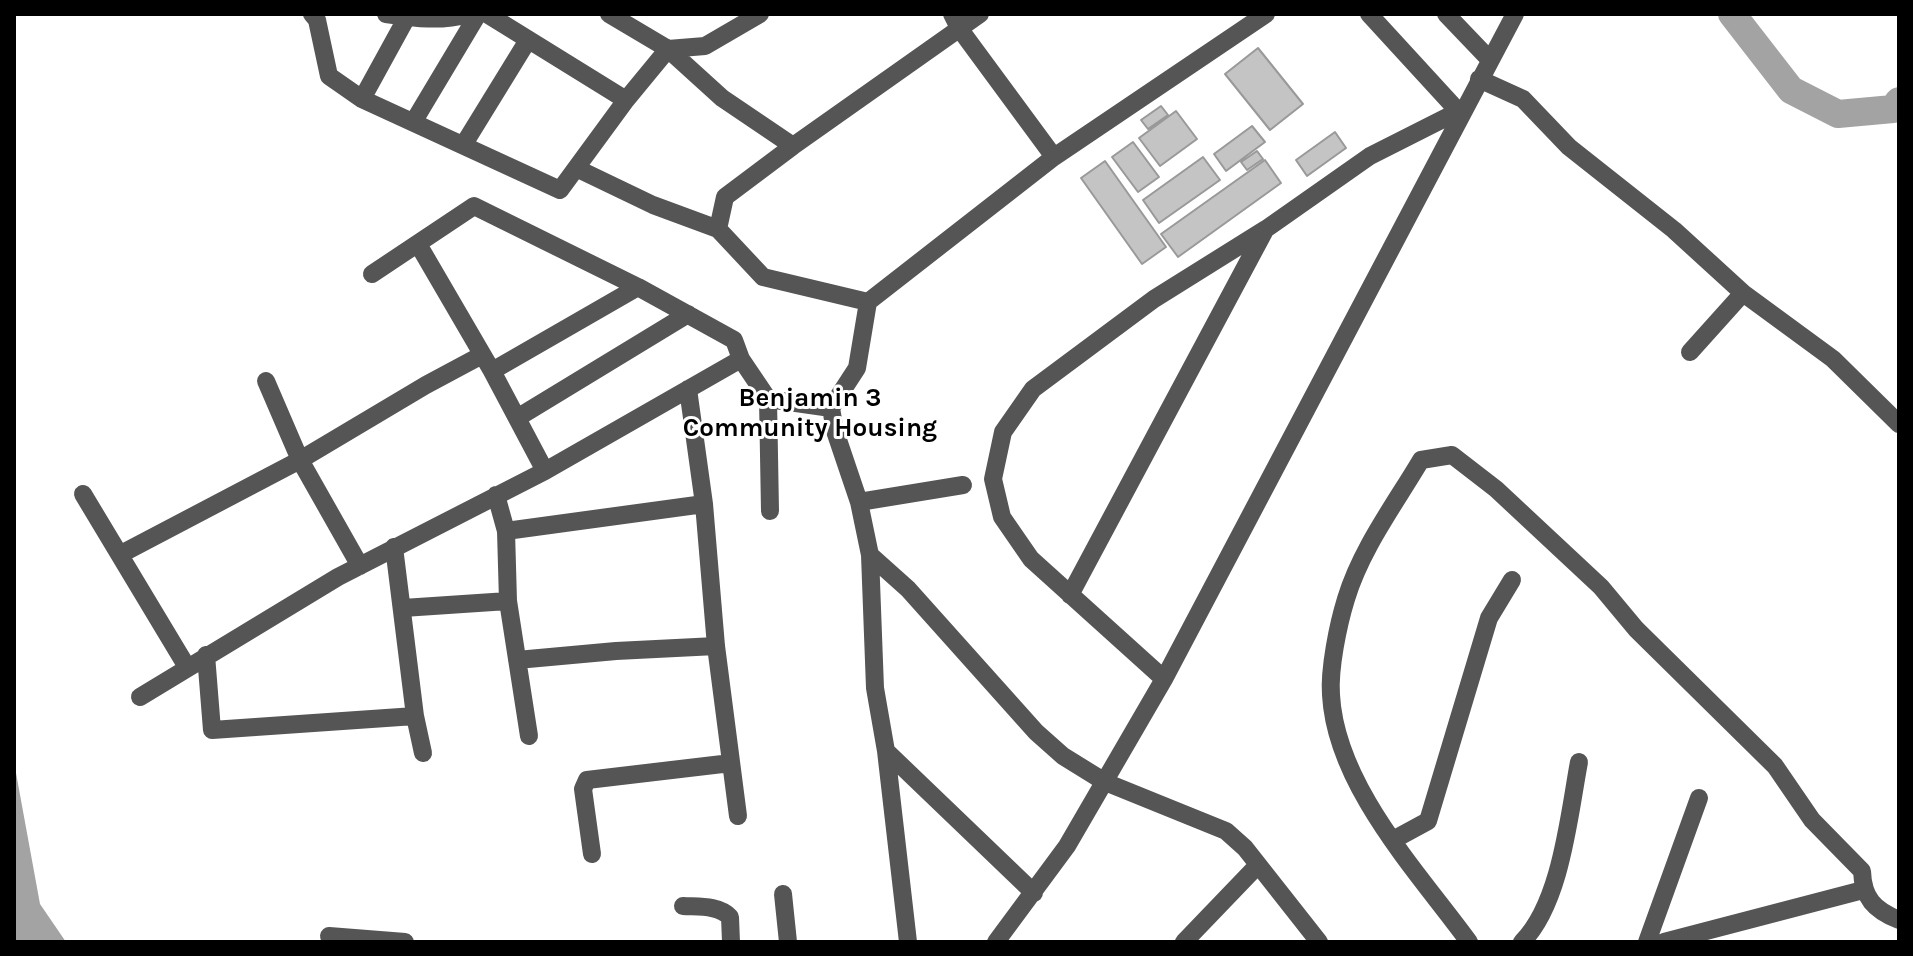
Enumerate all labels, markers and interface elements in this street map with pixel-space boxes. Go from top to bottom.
district label: Benjamin 3 Community Housing [683,383,937,444]

